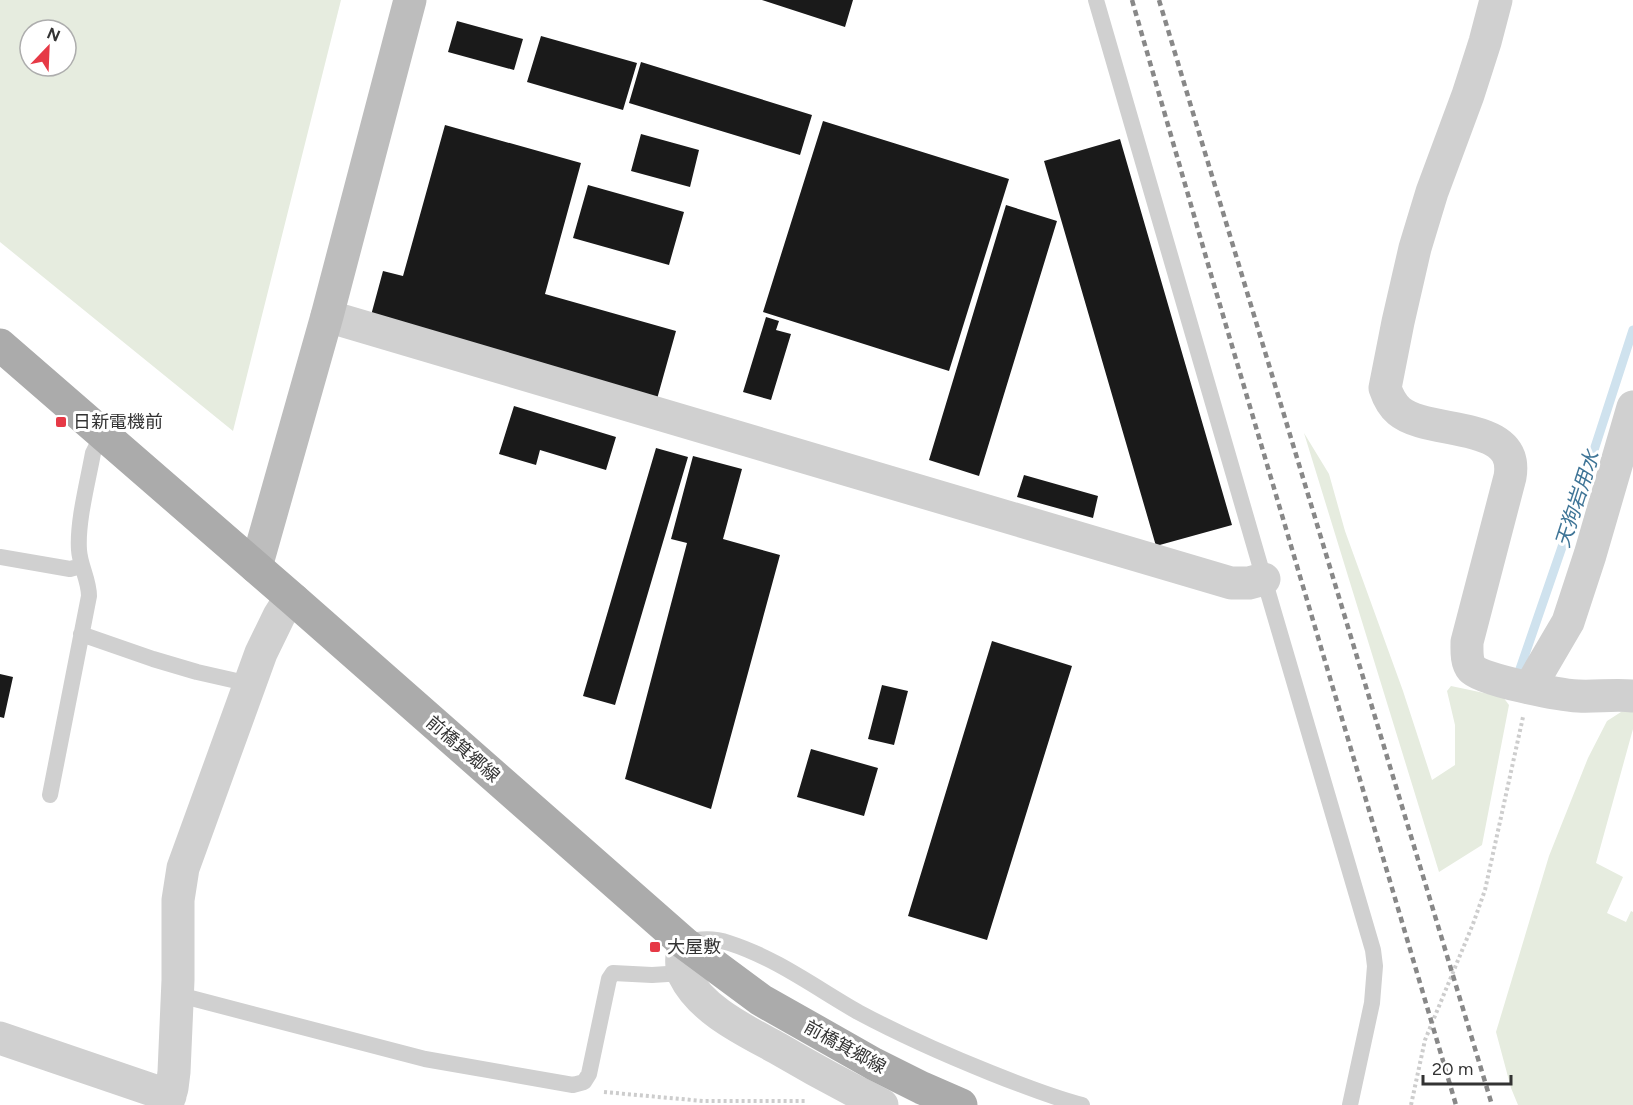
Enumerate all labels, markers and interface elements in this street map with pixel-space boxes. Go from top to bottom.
north arrow [18,18,78,78]
text: N [44,23,63,46]
place label: 日新電機前 [73,411,163,433]
marker: 日新電機前 [54,415,68,429]
water label: 天狗岩用水 [1550,446,1604,550]
street label: 前橋箕郷線 [422,711,504,787]
place label: 大屋敷 [667,936,721,958]
marker: 大屋敷 [648,940,662,954]
street label: 前橋箕郷線 [800,1016,890,1078]
scale bar [1423,1048,1512,1086]
text: 20 m [1432,1058,1473,1080]

